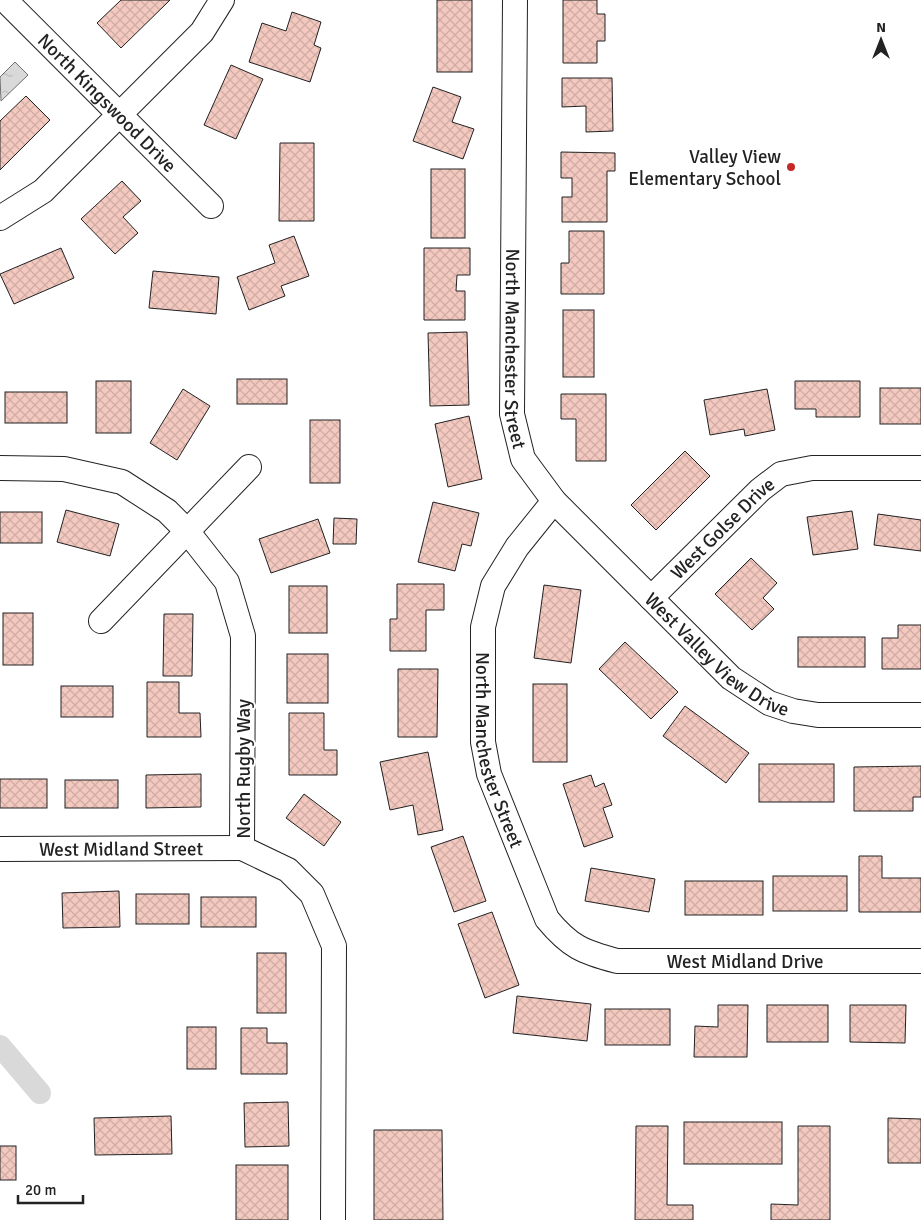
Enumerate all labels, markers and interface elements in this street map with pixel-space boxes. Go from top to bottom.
north arrow [856,15,906,65]
text: N [876,19,886,36]
street label: North Kingswood Drive [32,29,181,178]
place label: Valley View Elementary School [628,145,781,191]
marker: Valley View Elementary School [785,161,797,173]
street label: North Manchester Street [499,249,531,452]
street label: West Golse Drive [666,472,780,585]
street label: West Valley View Drive [639,588,792,722]
street label: North Manchester Street [470,652,528,852]
street label: North Rugby Way [232,699,256,839]
street label: West Midland Street [39,837,203,862]
street label: West Midland Drive [667,950,824,974]
scale bar [18,1172,82,1204]
text: 20 m [25,1181,56,1199]

